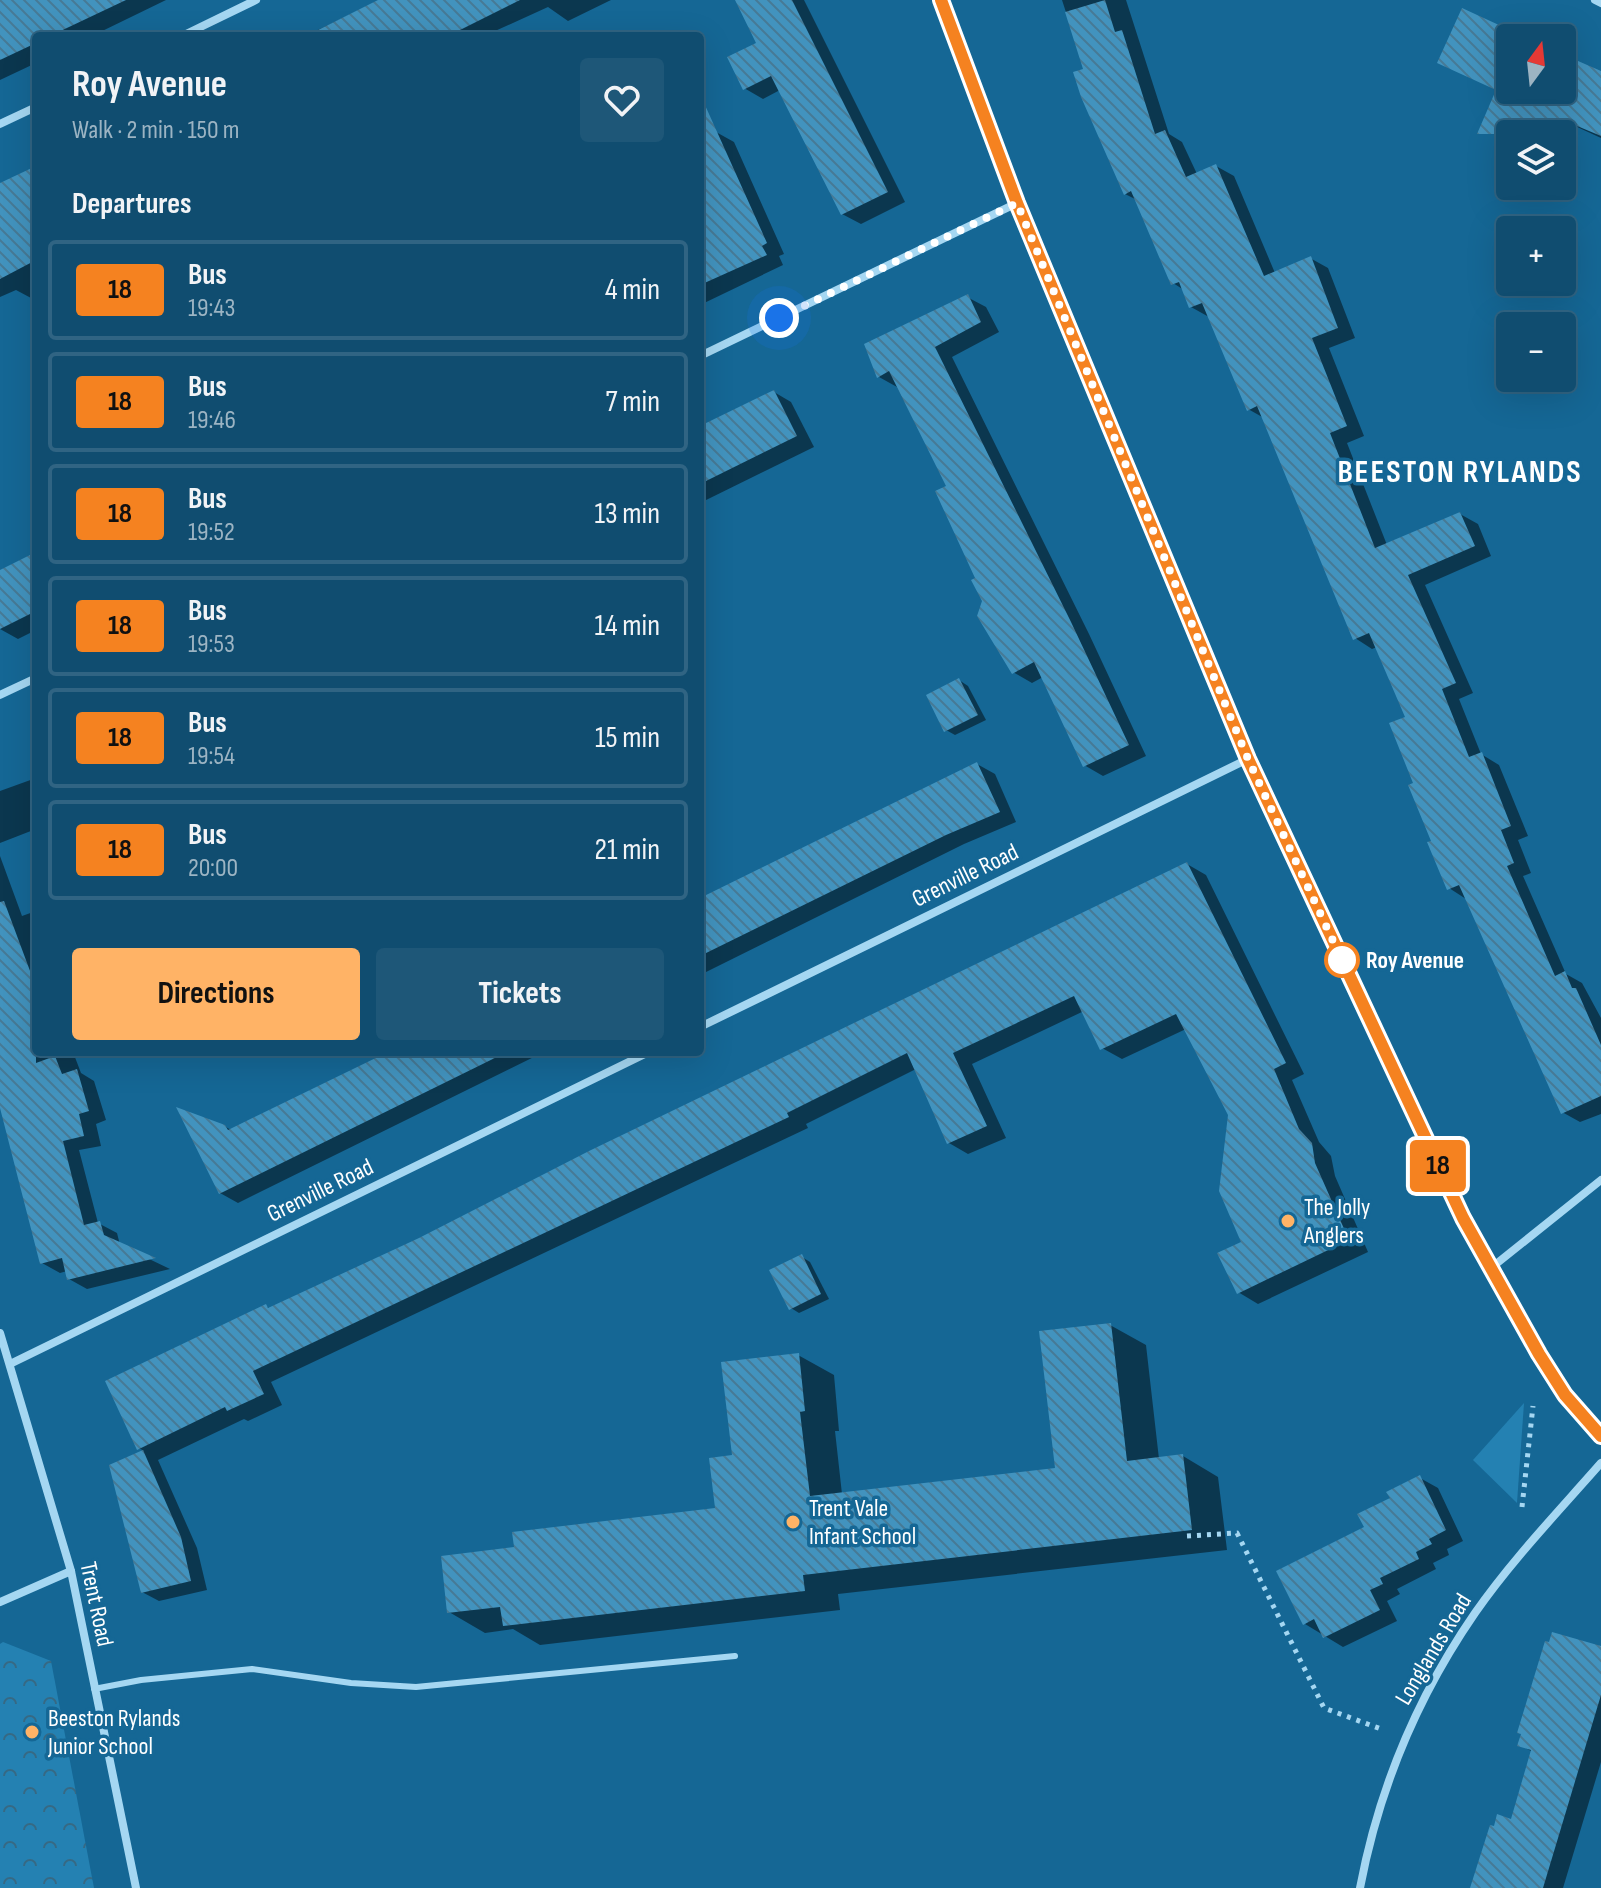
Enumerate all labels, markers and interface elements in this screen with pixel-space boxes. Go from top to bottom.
north arrow [1496,24,1576,104]
map controls [1496,24,1576,392]
button: heart [580,58,664,142]
text: Roy Avenue [72,62,227,107]
text: Walk · 2 min · 150 m [72,115,239,146]
button: layers [1496,120,1576,200]
text: Departures [72,186,192,222]
button: + [1496,216,1576,296]
text: Bus [188,257,227,293]
text: 4 min [605,272,660,308]
text: 18 [108,273,132,306]
text: 19:43 [188,293,235,324]
your location [759,298,799,338]
button: − [1496,312,1576,392]
text: Bus [188,369,227,405]
text: 7 min [606,384,660,420]
text: 18 [108,385,132,418]
text: 19:46 [188,405,236,436]
district label: BEESTON RYLANDS [1337,453,1583,492]
text: Bus [188,481,227,517]
text: 13 min [594,496,660,532]
text: 18 [108,497,132,530]
text: 19:52 [188,517,235,548]
text: Bus [188,593,227,629]
text: 14 min [595,608,660,644]
text: 18 [108,609,132,642]
text: 19:53 [188,629,235,660]
text: Bus [188,705,227,741]
text: 15 min [595,720,660,756]
text: 18 [108,721,132,754]
text: 19:54 [188,741,235,772]
text: Bus [188,817,227,853]
text: 21 min [595,832,660,868]
text: 18 [108,833,132,866]
street label: Grenville Road [907,837,1023,914]
text: 20:00 [188,853,238,884]
marker: Roy Avenue [1325,943,1359,977]
place label: Roy Avenue [1366,946,1464,975]
button: Directions [72,948,360,1040]
button: Tickets [376,948,664,1040]
line badge: 18 [1402,1140,1474,1192]
text: 18 [1426,1149,1450,1182]
street label: Grenville Road [262,1152,378,1229]
place label: The Jolly Anglers [1303,1193,1370,1250]
marker: The Jolly Anglers [1279,1212,1297,1230]
place label: Trent Vale Infant School [809,1494,916,1551]
marker: Trent Vale Infant School [784,1513,802,1531]
street label: Trent Road [73,1559,120,1649]
street label: Longlands Road [1389,1588,1478,1710]
place label: Beeston Rylands Junior School [47,1704,180,1761]
marker: Beeston Rylands Junior School [23,1723,41,1741]

